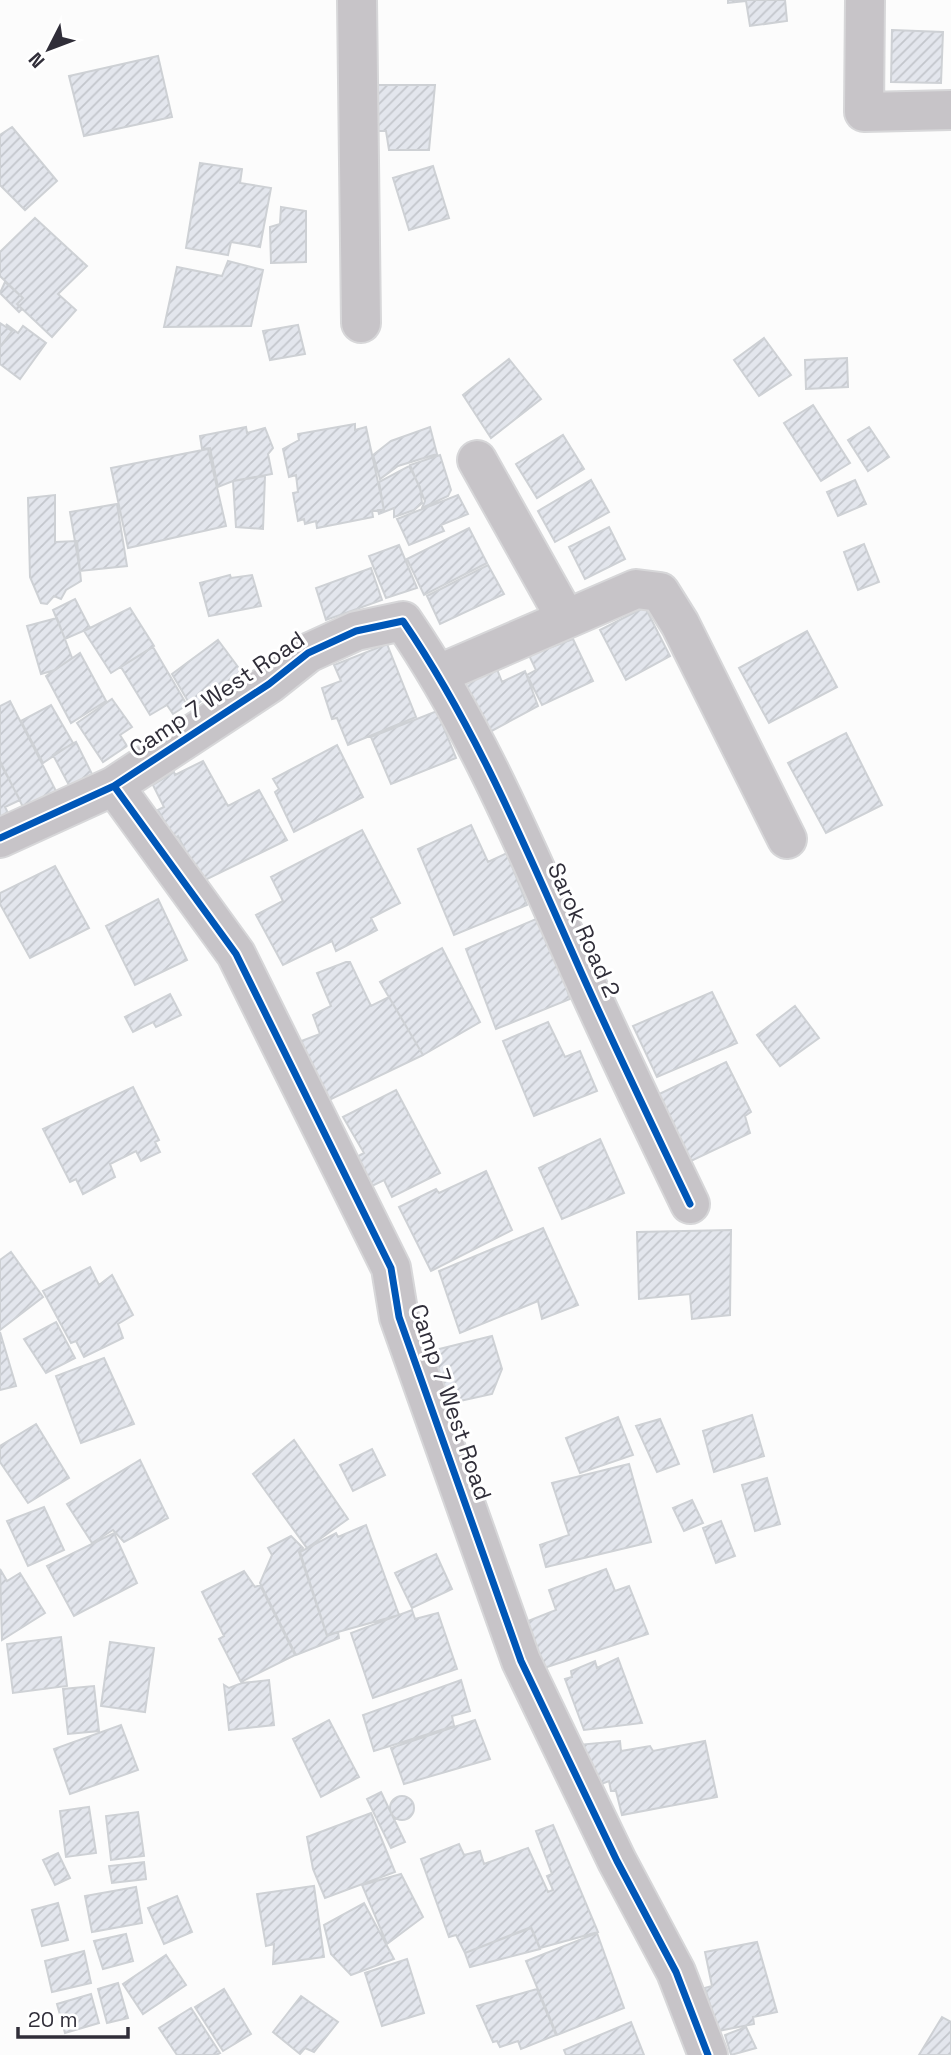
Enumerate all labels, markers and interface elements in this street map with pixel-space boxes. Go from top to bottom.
north arrow [14,14,84,84]
text: N [23,47,50,73]
street label: Camp 7 West Road [123,624,311,764]
street label: Sarok Road 2 [541,858,627,1002]
street label: Camp 7 West Road [403,1300,499,1504]
scale bar [18,1996,128,2040]
text: 20 m [28,2006,78,2033]

